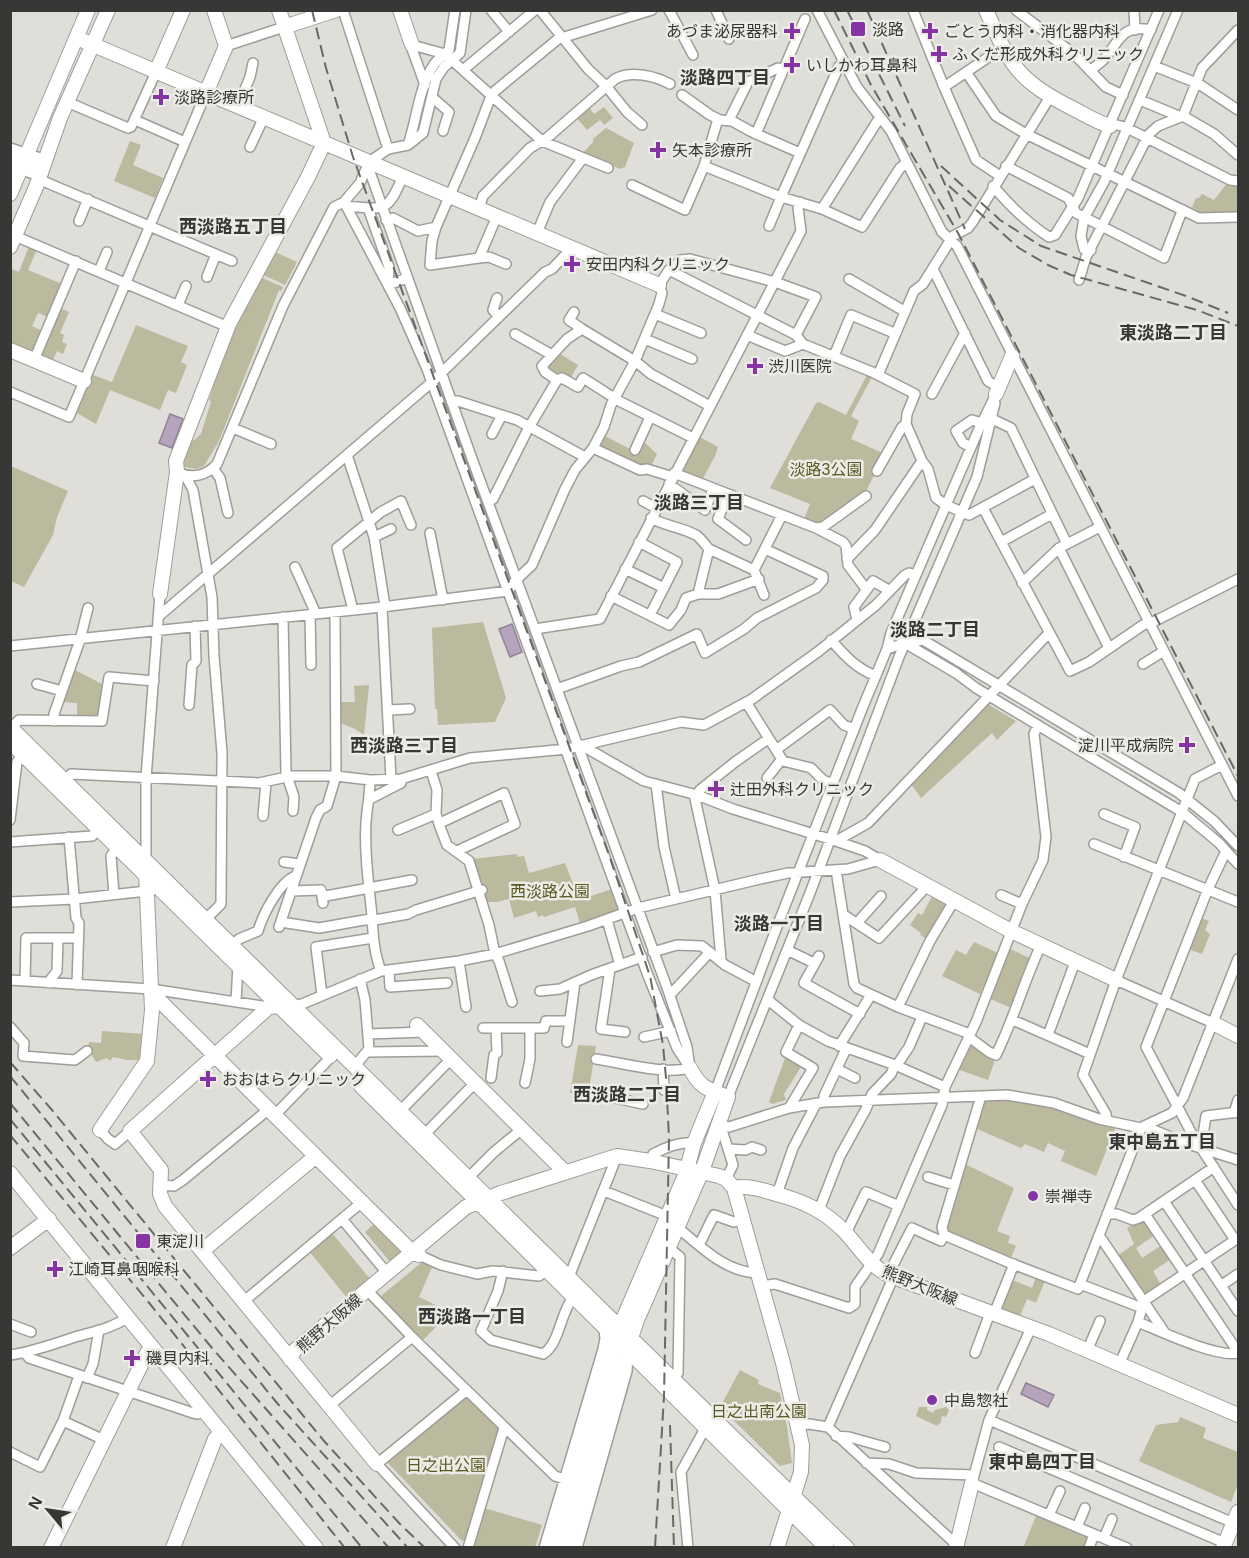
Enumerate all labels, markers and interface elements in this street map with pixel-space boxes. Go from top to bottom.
marker: 淡路 [849,20,867,38]
place label: 淡路 [872,21,904,38]
marker: あづま泌尿器科 [783,22,801,40]
marker: ごとう内科・消化器内科 [921,22,939,40]
place label: あづま泌尿器科 [666,23,778,40]
place label: ごとう内科・消化器内科 [944,23,1120,40]
marker: ふくだ形成外科クリニック [930,45,948,63]
place label: ふくだ形成外科クリニック [952,46,1144,63]
marker: いしかわ耳鼻科 [783,56,801,74]
place label: いしかわ耳鼻科 [806,57,918,74]
district label: 淡路四丁目 [680,68,770,88]
marker: 淡路診療所 [152,88,170,106]
place label: 淡路診療所 [174,89,254,106]
marker: 矢本診療所 [649,141,667,159]
place label: 矢本診療所 [672,142,752,159]
district label: 西淡路五丁目 [179,217,287,237]
marker: 安田内科クリニック [563,255,581,273]
place label: 安田内科クリニック [586,256,730,273]
district label: 東淡路二丁目 [1119,323,1227,343]
marker: 渋川医院 [746,357,764,375]
place label: 渋川医院 [768,358,832,375]
park label: 淡路3公園 [790,461,862,478]
district label: 淡路三丁目 [654,493,744,513]
district label: 淡路二丁目 [890,620,980,640]
district label: 西淡路三丁目 [350,736,458,756]
marker: 淀川平成病院 [1178,736,1196,754]
place label: 淀川平成病院 [1078,737,1174,754]
marker: 辻田外科クリニック [707,780,725,798]
place label: 辻田外科クリニック [730,781,874,798]
park label: 西淡路公園 [510,883,590,900]
district label: 淡路一丁目 [734,914,824,934]
marker: おおはらクリニック [199,1070,217,1088]
place label: おおはらクリニック [222,1071,366,1088]
district label: 西淡路二丁目 [573,1085,681,1105]
district label: 東中島五丁目 [1108,1132,1216,1152]
place label: 崇禅寺 [1045,1188,1093,1205]
marker: 崇禅寺 [1026,1189,1040,1203]
marker: 東淀川 [134,1232,152,1250]
place label: 東淀川 [156,1233,204,1250]
marker: 江崎耳鼻咽喉科 [46,1260,64,1278]
place label: 江崎耳鼻咽喉科 [68,1261,180,1278]
street label: 熊野大阪線 [880,1263,960,1308]
street label: 熊野大阪線 [294,1291,365,1356]
district label: 西淡路一丁目 [418,1307,526,1327]
marker: 磯貝内科 [123,1349,141,1367]
place label: 磯貝内科 [146,1350,210,1367]
place label: 中島惣社 [944,1392,1008,1409]
marker: 中島惣社 [925,1393,939,1407]
park label: 日之出南公園 [711,1403,807,1420]
district label: 東中島四丁目 [988,1452,1096,1472]
park label: 日之出公園 [406,1457,486,1474]
north arrow [18,1480,78,1540]
text: N [25,1494,46,1512]

